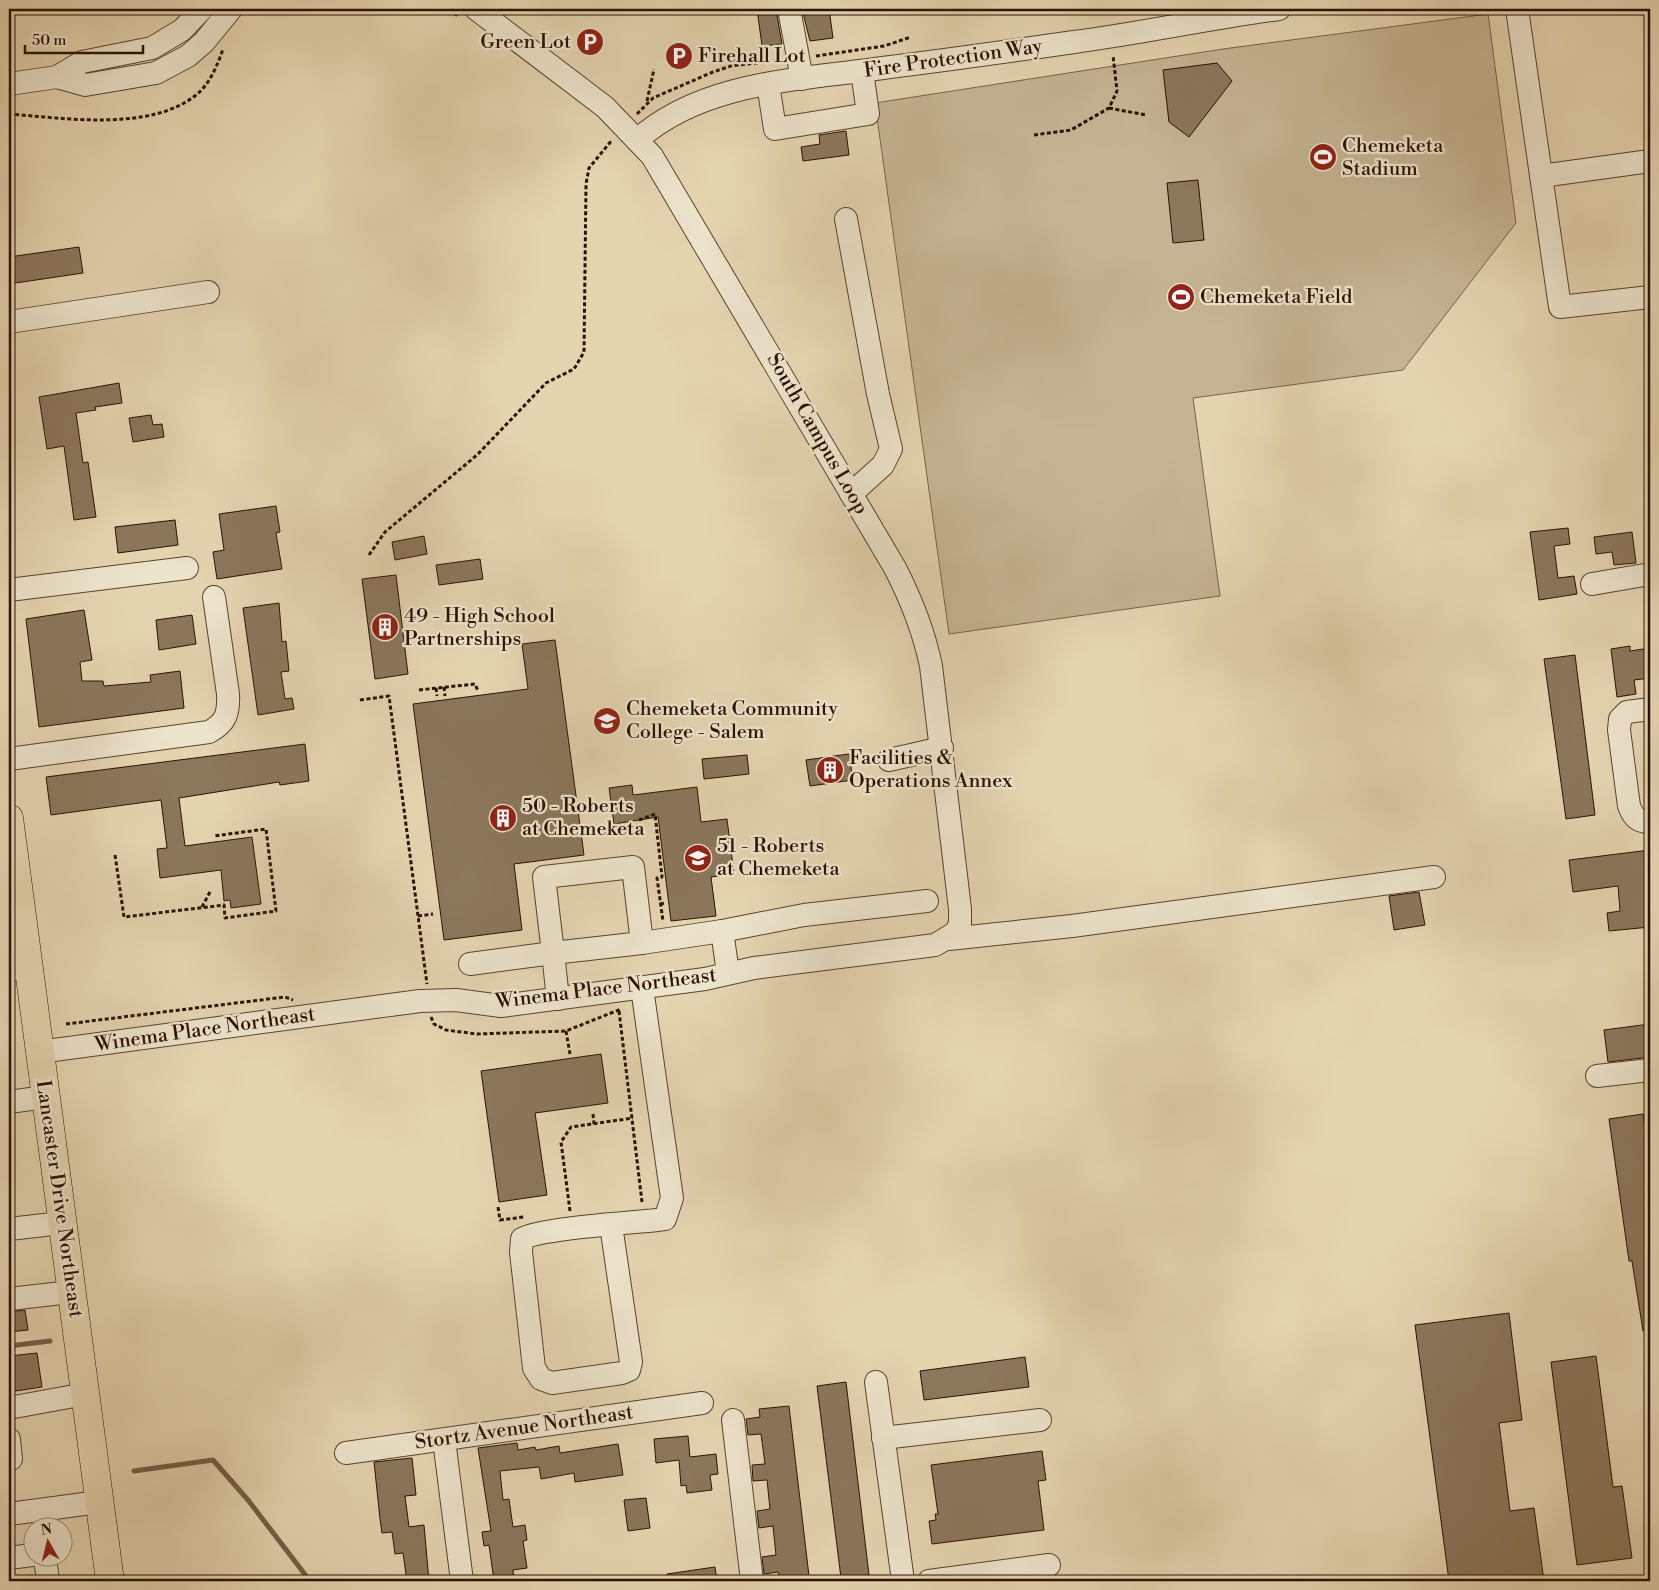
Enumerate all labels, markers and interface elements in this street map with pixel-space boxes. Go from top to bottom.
scale bar [25,22,142,54]
parking icon: Green Lot [575,27,605,57]
place label: Green Lot [480,30,571,55]
text: 50 m [32,31,66,50]
street label: Fire Protection Way [862,34,1044,84]
parking icon: Firehall Lot [664,41,694,71]
place label: Firehall Lot [698,44,806,69]
place label: Chemeketa Stadium [1342,134,1444,182]
sports icon: Chemeketa Stadium [1308,142,1338,172]
sports icon: Chemeketa Field [1166,282,1196,312]
place label: Chemeketa Field [1200,285,1353,310]
street label: South Campus Loop [761,349,873,519]
place label: 49 - High School Partnerships [404,604,555,652]
building icon: 49 - High School Partnerships [370,612,400,642]
place label: Chemeketa Community College - Salem [626,697,838,745]
school or university icon: Chemeketa Community College - Salem [592,706,622,736]
place label: Facilities & Operations Annex [849,746,1013,794]
building icon: Facilities & Operations Annex [815,755,845,785]
place label: 50 - Roberts at Chemeketa [522,794,645,842]
building icon: 50 - Roberts at Chemeketa [488,803,518,833]
place label: 51 - Roberts at Chemeketa [717,834,840,882]
school or university icon: 51 - Roberts at Chemeketa [683,843,713,873]
street label: Winema Place Northeast [493,963,718,1015]
street label: Winema Place Northeast [92,1002,317,1058]
street label: Lancaster Drive Northeast [30,1079,88,1319]
street label: Stortz Avenue Northeast [413,1400,635,1456]
north arrow [22,1518,72,1568]
text: N [40,1520,53,1540]

